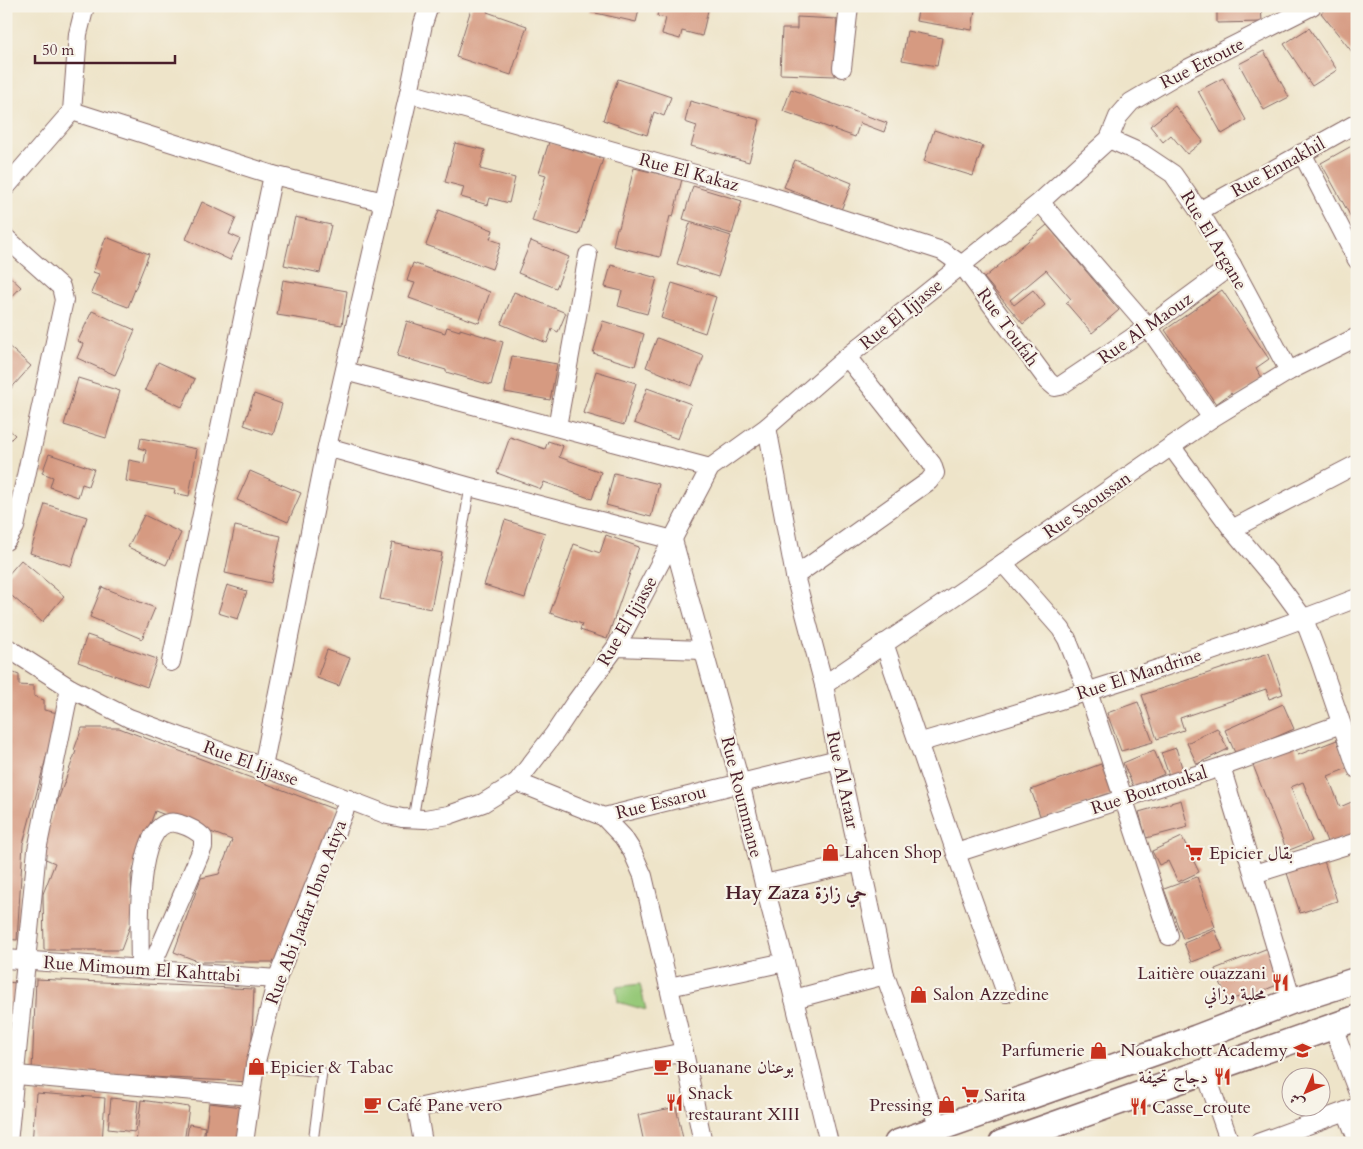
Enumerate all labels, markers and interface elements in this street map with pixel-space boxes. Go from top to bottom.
scale bar [35,32,175,64]
street label: Rue Ettoute [1156,32,1249,95]
text: 50 m [42,40,74,60]
street label: Rue Ennakhil [1227,131,1330,204]
street label: Rue El Kakaz [636,147,742,198]
street label: Rue El Argane [1174,186,1253,294]
street label: Rue El Ijjasse [855,273,948,356]
street label: Rue Toufah [971,283,1045,372]
street label: Rue Al Maouz [1093,287,1197,370]
street label: Rue Saoussan [1038,466,1137,545]
street label: Rue El Ijjasse [592,572,663,671]
street label: Rue El Mandrine [1073,642,1205,707]
street label: Rue Al Araar [820,729,865,832]
street label: Rue Roummane [714,734,769,860]
street label: Rue El Ijjasse [199,735,302,792]
street label: Rue Bourtoukal [1088,760,1211,821]
street label: Rue Essarou [613,779,709,826]
street label: Rue Abi Jaafar Ibno Atiya [260,816,353,1008]
place label: Lahcen Shop [844,840,942,865]
place label: Epicier بقال [1209,841,1293,866]
shop icon: Lahcen Shop [820,842,840,862]
supermarket icon: Epicier بقال [1185,843,1205,863]
district label: Hay Zaza حي زازة [725,880,867,908]
street label: Rue Mimoum El Kahttabi [42,950,241,989]
place label: Laitière ouazzani محلبة وزاني [1137,961,1266,1009]
restaurant icon: Laitière ouazzani محلبة وزاني [1270,973,1290,993]
place label: Salon Azzedine [933,982,1049,1007]
shop icon: Salon Azzedine [909,984,929,1004]
place label: Parfumerie [1001,1038,1085,1063]
place label: Nouakchott Academy [1120,1038,1288,1063]
shop icon: Parfumerie [1089,1040,1109,1060]
school or university icon: Nouakchott Academy [1292,1040,1312,1060]
place label: Epicier & Tabac [270,1055,393,1080]
place label: Bouanane بوعنان [676,1055,794,1080]
shop icon: Epicier & Tabac [246,1057,266,1077]
cafe icon: Bouanane بوعنان [652,1057,672,1077]
place label: دجاج تحيفة [1139,1065,1208,1093]
north arrow [1280,1066,1330,1116]
restaurant icon: دجاج تحيفة [1212,1067,1232,1087]
place label: Snack restaurant XIII [688,1081,800,1127]
place label: Sarita [984,1083,1026,1108]
supermarket icon: Sarita [960,1085,980,1105]
text: ش [1285,1089,1309,1112]
place label: Café Pane vero [387,1093,503,1118]
restaurant icon: Snack restaurant XIII [664,1093,684,1113]
place label: Pressing [869,1093,933,1118]
cafe icon: Café Pane vero [363,1095,383,1115]
shop icon: Pressing [936,1095,956,1115]
place label: Casse_croute [1152,1095,1251,1120]
restaurant icon: Casse_croute [1128,1097,1148,1117]

